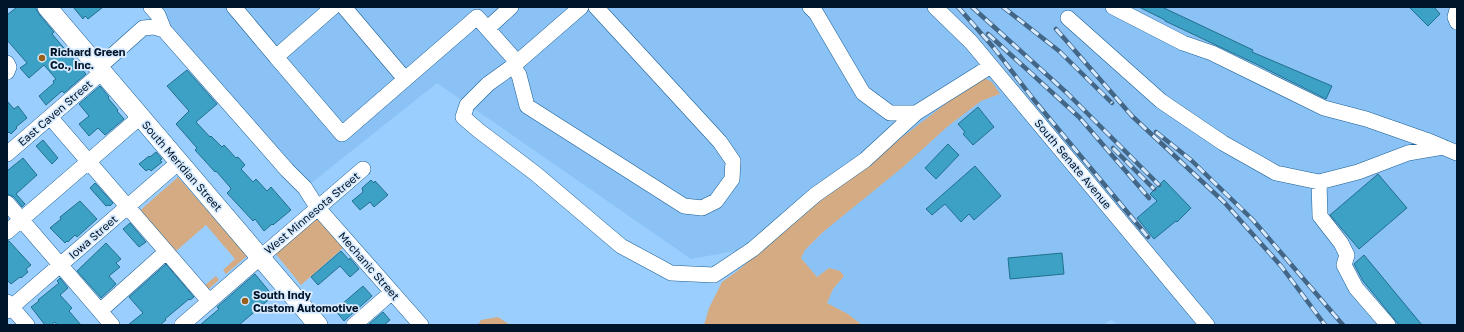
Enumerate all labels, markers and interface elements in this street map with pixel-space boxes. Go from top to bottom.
place label: Richard Green Co., Inc. [50,45,126,71]
marker: Richard Green Co., Inc. [37,53,47,63]
street label: East Caven Street [15,77,94,148]
street label: South Senate Avenue [1032,116,1115,211]
street label: South Meridian Street [140,118,225,213]
street label: West Minnesota Street [261,169,362,256]
street label: Iowa Street [66,212,120,261]
street label: Mechanic Street [336,229,402,302]
place label: South Indy Custom Automotive [253,288,359,314]
marker: South Indy Custom Automotive [240,296,250,306]

